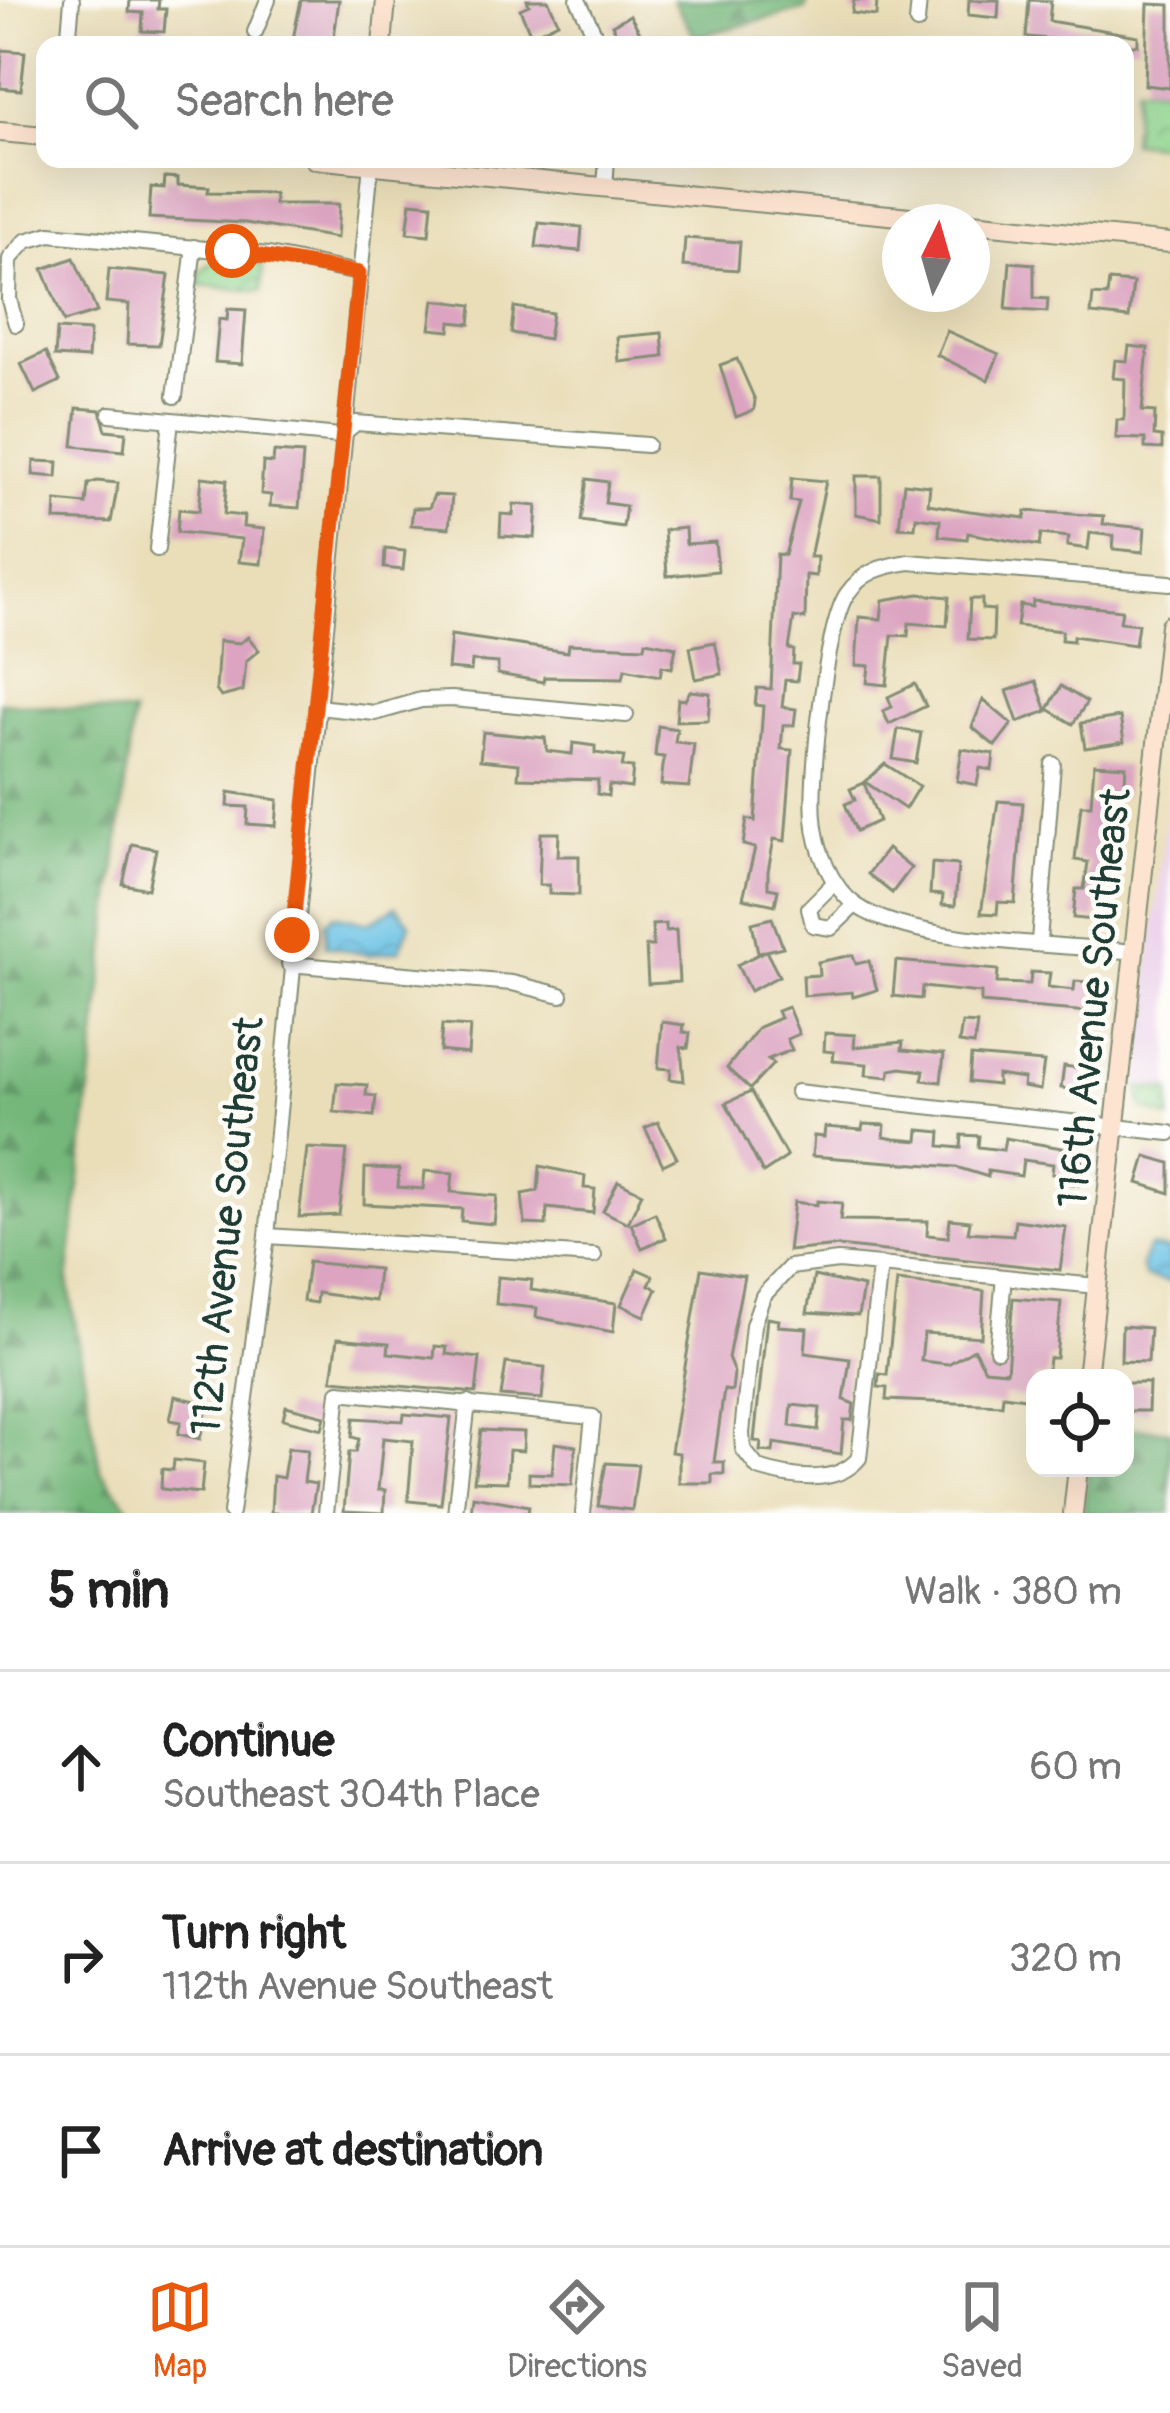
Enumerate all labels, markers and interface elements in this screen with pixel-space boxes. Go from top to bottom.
search box [36,36,1134,168]
icon: search [78,69,144,135]
text: Search here [174,74,394,130]
north arrow [882,204,990,312]
route start [205,224,259,278]
street label: 116th Avenue Southeast [1047,786,1143,1211]
route end [265,908,319,962]
street label: 112th Avenue Southeast [180,1014,276,1438]
map controls [1026,1369,1134,1477]
button: locate [1026,1369,1134,1477]
text: 5 min [48,1559,169,1623]
text: Walk · 380 m [904,1567,1122,1616]
text: Continue [162,1714,335,1770]
icon: ahead [48,1734,114,1800]
text: 60 m [1030,1742,1122,1791]
text: Southeast 304th Place [162,1770,540,1819]
text: Turn right [162,1906,346,1962]
icon: right [48,1926,114,1992]
text: 320 m [1009,1934,1122,1983]
text: 112th Avenue Southeast [162,1962,553,2011]
icon: arrive [48,2118,114,2184]
text: Arrive at destination [162,2123,543,2179]
tab: Map [147,2274,213,2387]
tab: Directions [507,2274,647,2387]
tab: Saved [941,2274,1023,2387]

